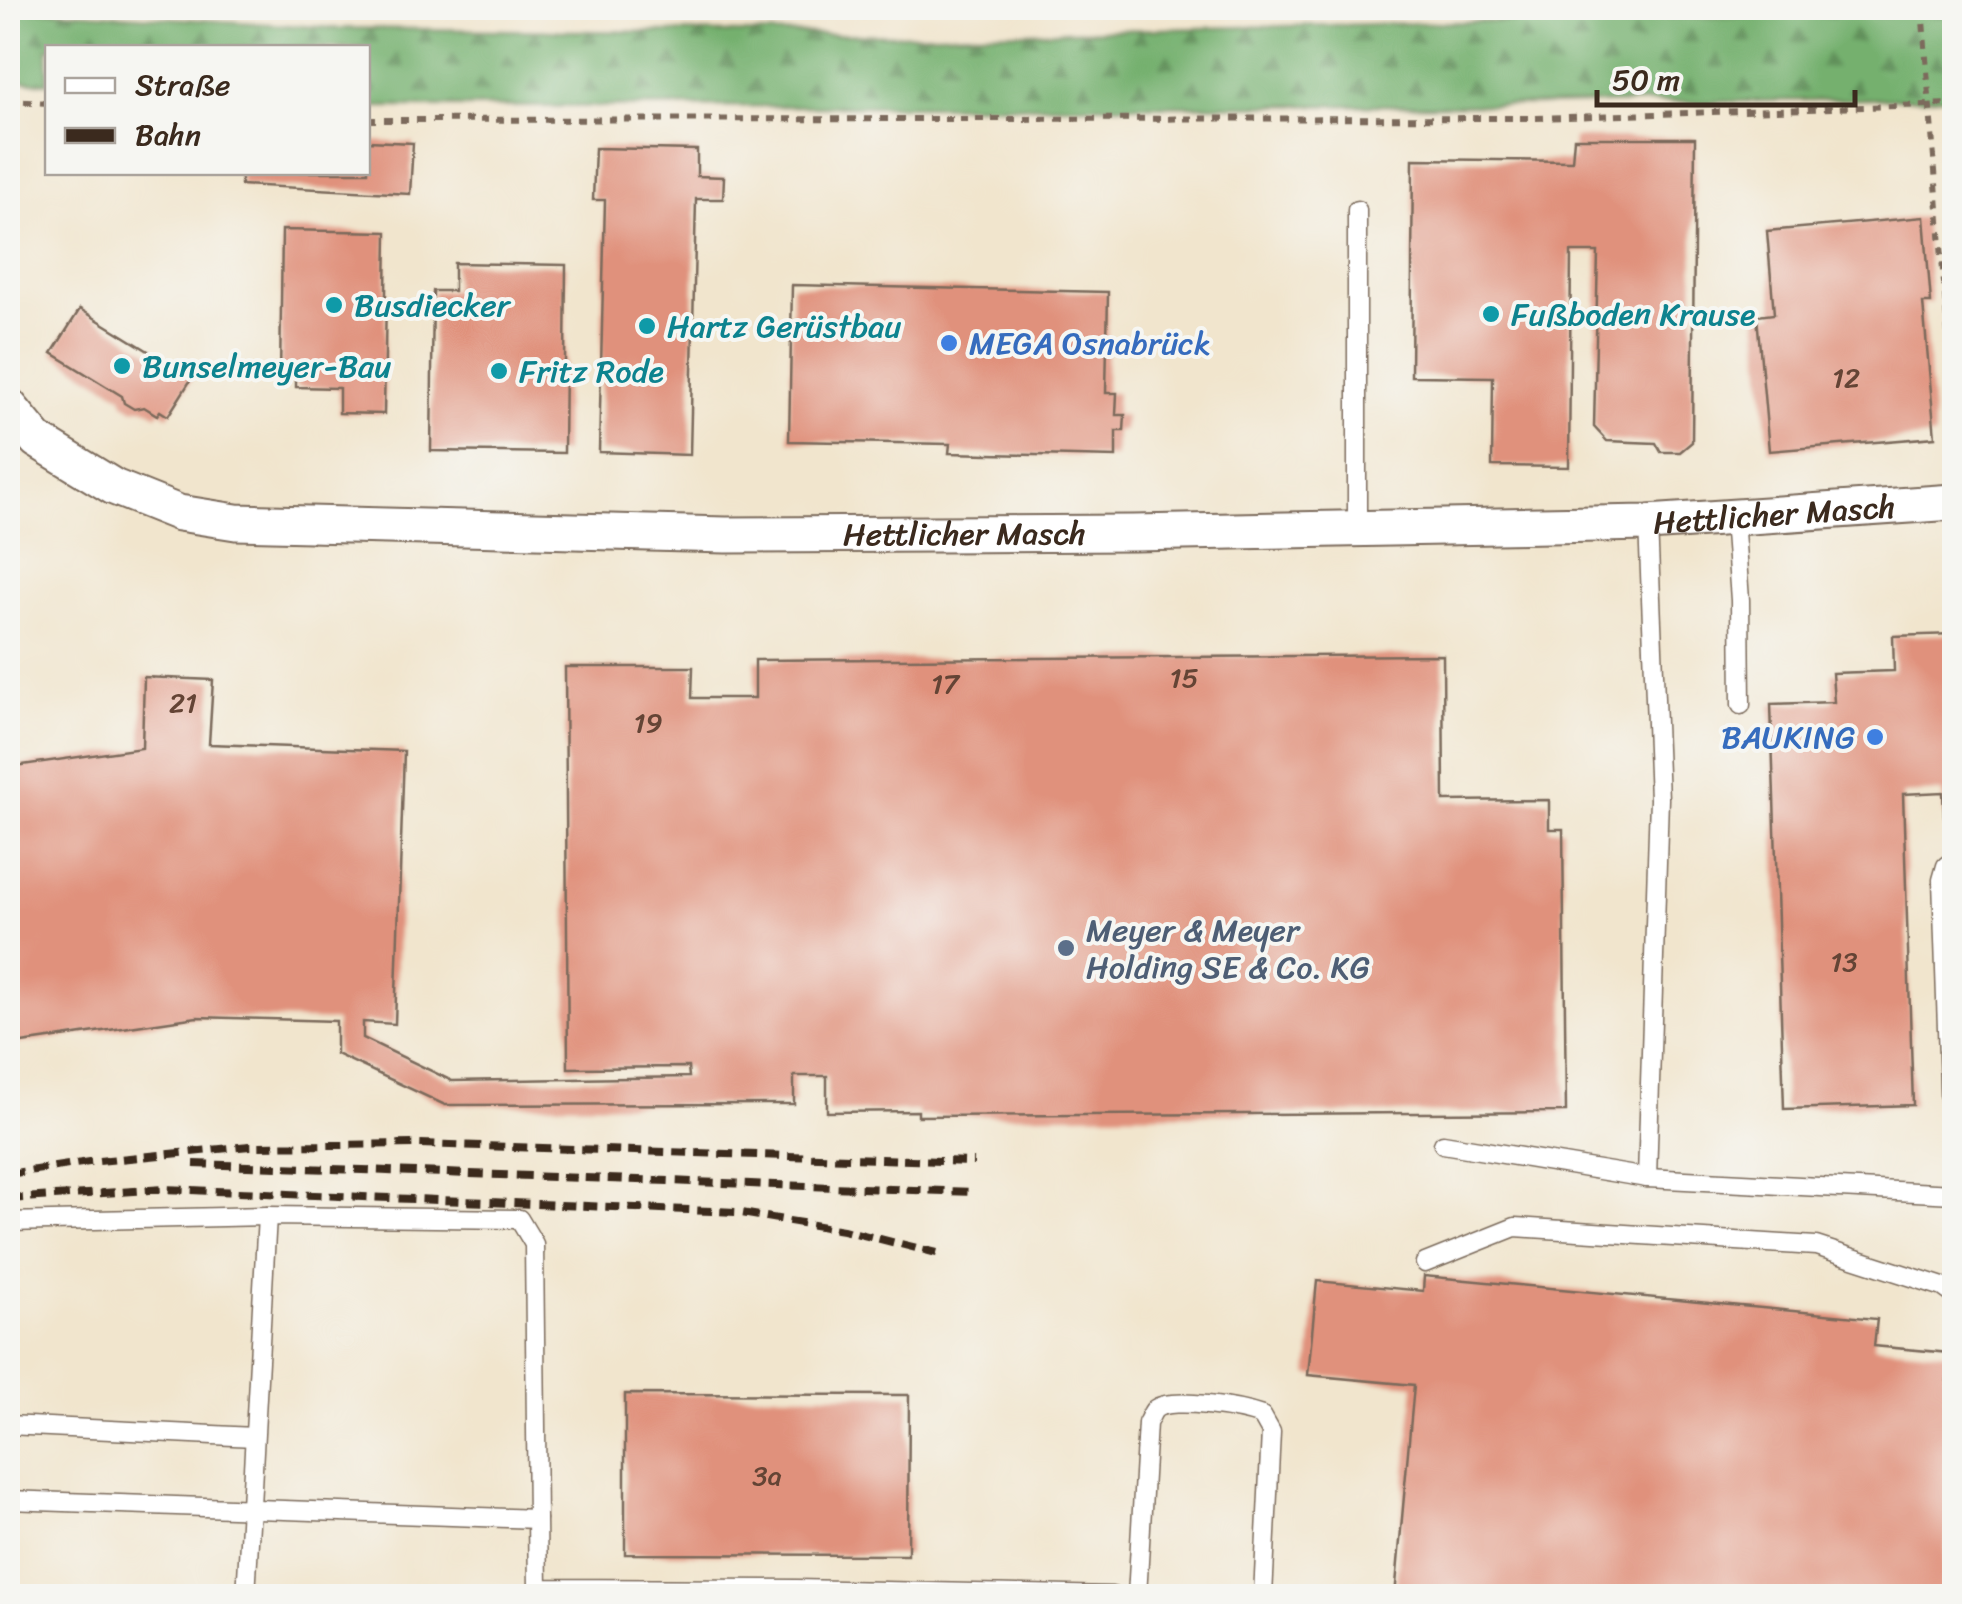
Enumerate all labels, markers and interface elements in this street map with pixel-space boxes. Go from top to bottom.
legend [45,45,370,175]
scale bar [1597,45,1854,107]
text: 50 m [1612,53,1680,107]
text: Straße [135,58,230,112]
text: Bahn [135,108,201,162]
place label: Busdiecker [354,277,512,334]
place label: Fußboden Krause [1511,286,1755,343]
marker: Busdiecker [323,294,345,316]
place label: Hartz Gerüstbau [667,298,901,355]
marker: Fußboden Krause [1480,303,1502,325]
marker: Hartz Gerüstbau [636,315,658,337]
place label: MEGA Osnabrück [969,315,1211,372]
marker: MEGA Osnabrück [938,332,960,354]
place label: Bunselmeyer-Bau [142,338,391,395]
place label: Fritz Rode [519,343,664,400]
house number: 12 [1832,353,1860,402]
marker: Bunselmeyer-Bau [111,355,133,377]
marker: Fritz Rode [488,360,510,382]
street label: Hettlicher Masch [1651,478,1897,552]
street label: Hettlicher Masch [843,505,1086,563]
house number: 15 [1169,653,1199,702]
house number: 17 [931,659,961,708]
house number: 21 [169,678,197,727]
house number: 19 [633,698,663,747]
place label: BAUKING [1721,709,1855,766]
marker: BAUKING [1864,726,1886,748]
place label: Meyer & Meyer Holding SE & Co. KG [1086,902,1370,996]
marker: Meyer & Meyer Holding SE & Co. KG [1055,937,1077,959]
house number: 13 [1830,937,1858,986]
house number: 3a [752,1451,782,1500]

